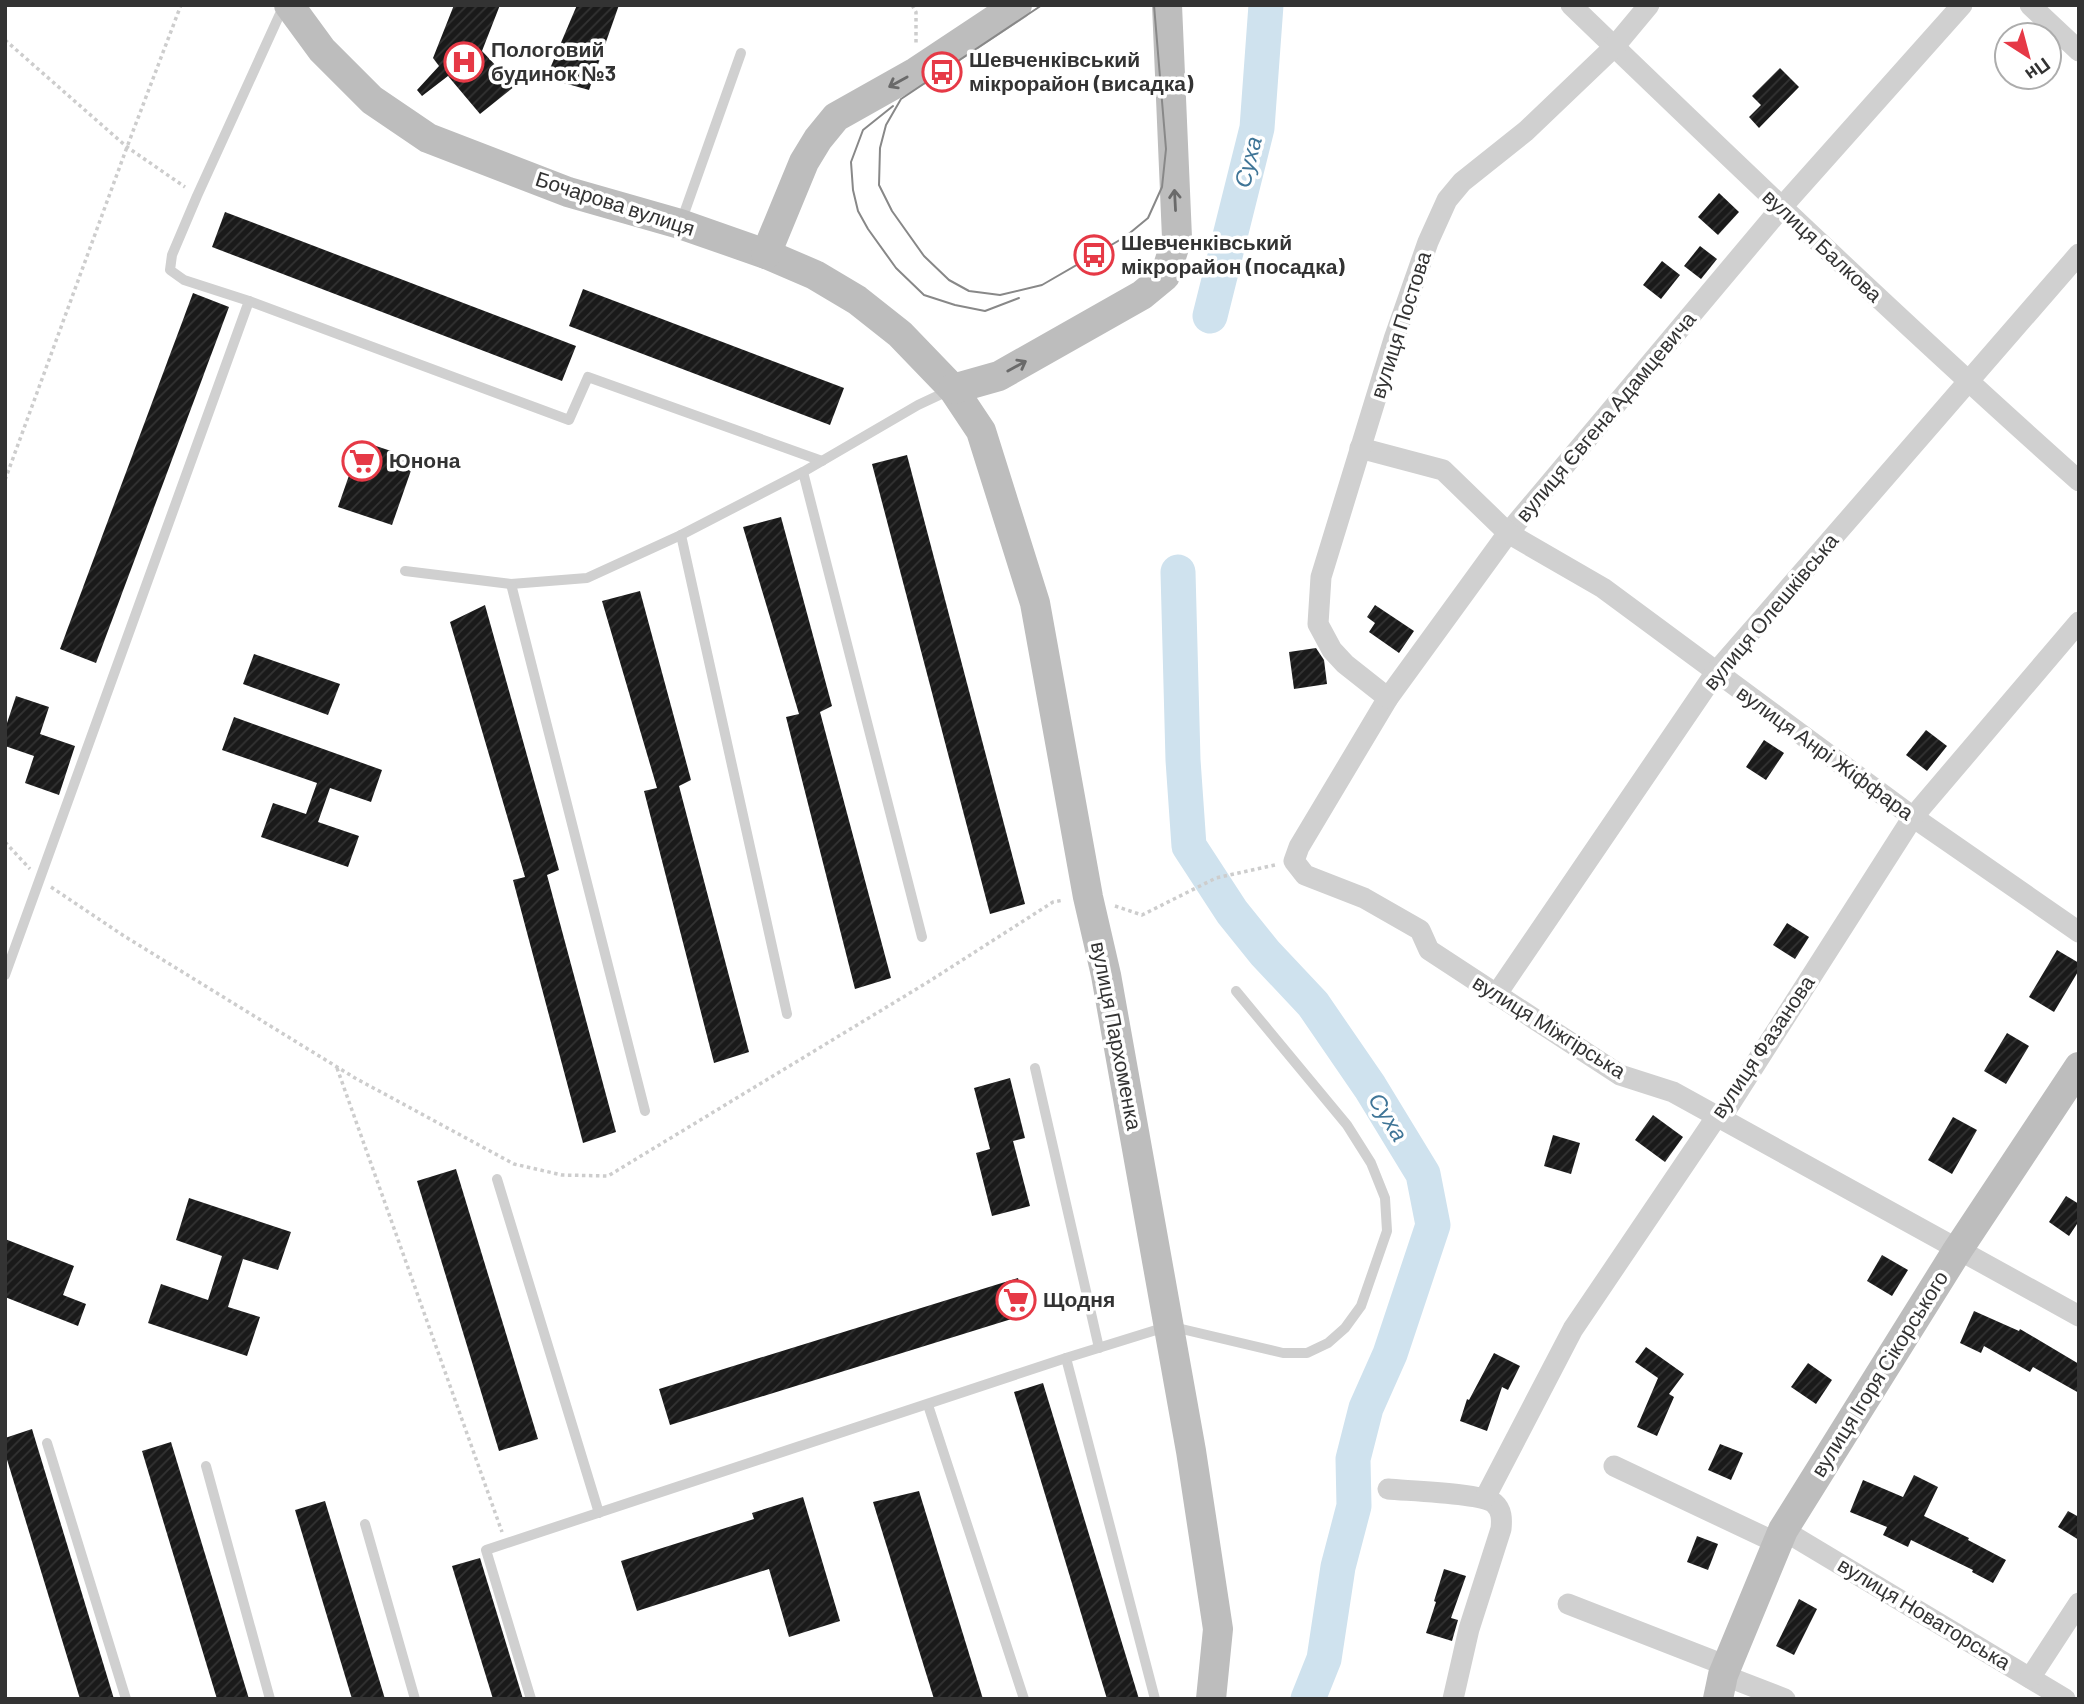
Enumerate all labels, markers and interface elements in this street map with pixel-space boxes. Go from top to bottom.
north arrow [1993,21,2063,91]
place label: Пологовий будинок №3 [491,36,616,85]
hospital icon: Пологовий будинок №3 [443,41,485,83]
place label: Шевченківський мікрорайон (висадка) [969,46,1194,95]
bus stop icon: Шевченківський мікрорайон (висадка) [921,51,963,93]
text: Пн [2021,53,2055,87]
one-way arrow [888,76,908,90]
water label: Суха [1227,133,1267,190]
street label: Бочарова вулиця [533,165,698,240]
street label: вулиця Балкова [1758,183,1888,307]
one-way arrow [1169,188,1182,211]
place label: Шевченківський мікрорайон (посадка) [1121,229,1345,278]
bus stop icon: Шевченківський мікрорайон (посадка) [1073,234,1115,276]
street label: вулиця Постова [1364,248,1435,401]
street label: вулиця Євгена Адамцевича [1510,306,1700,526]
one-way arrow [1006,359,1027,372]
supermarket icon: Юнона [341,440,383,482]
place label: Юнона [389,447,461,472]
street label: вулиця Олешківська [1697,527,1843,694]
street label: вулиця Анрі Жіффара [1733,679,1919,824]
street label: вулиця Пархоменка [1087,939,1148,1132]
street label: вулиця Міжгірська [1469,969,1631,1083]
street label: вулиця Фазанова [1705,970,1819,1122]
water label: Суха [1363,1087,1414,1146]
street label: вулиця Ігоря Сікорського [1805,1266,1952,1481]
supermarket icon: Щодня [995,1279,1037,1321]
place label: Щодня [1043,1286,1115,1311]
street label: вулиця Новаторська [1834,1551,2016,1674]

